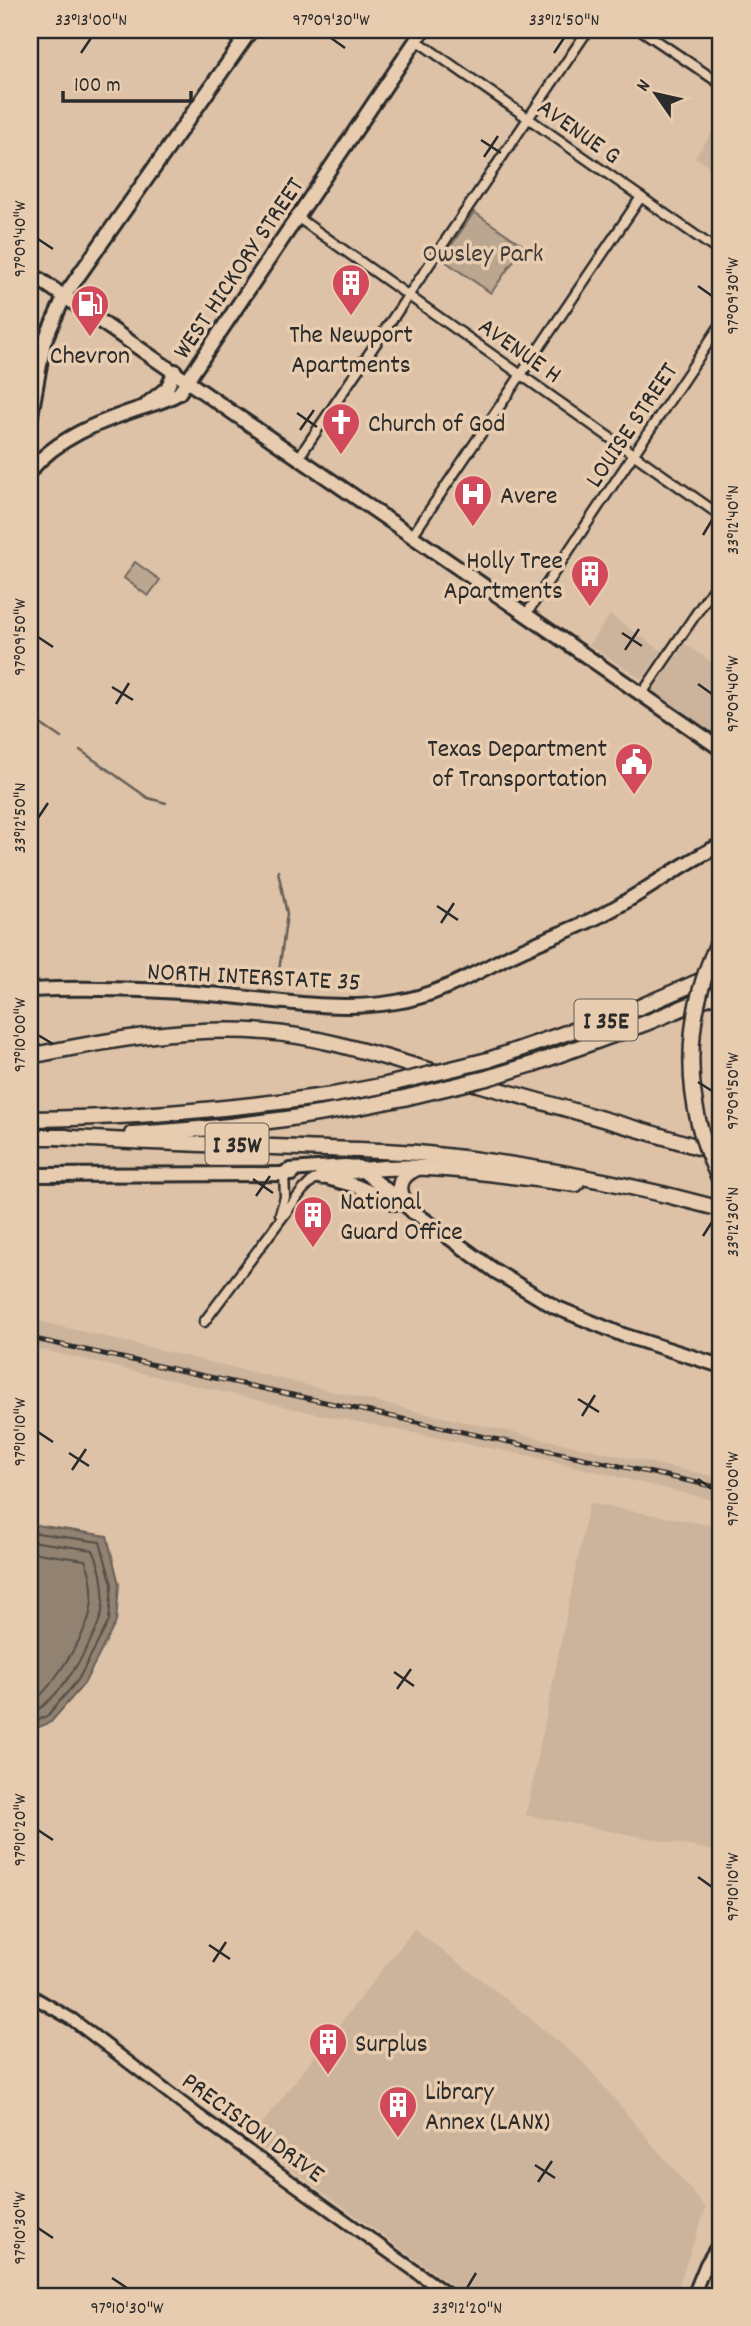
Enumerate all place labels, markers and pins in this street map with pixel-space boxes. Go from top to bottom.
building icon: The Newport Apartments [330,262,372,317]
fuel station icon: Chevron [69,283,111,338]
place label: The Newport Apartments [289,318,413,385]
place label: Chevron [50,339,130,376]
church icon: Church of God [320,401,362,456]
place label: Church of God [368,407,506,444]
hospital icon: Avere [452,473,494,528]
place label: Avere [500,479,558,516]
place label: Holly Tree Apartments [444,544,563,611]
building icon: Holly Tree Apartments [569,553,611,608]
place label: Texas Department of Transportation [427,732,607,799]
public building icon: Texas Department of Transportation [613,741,655,796]
place label: National Guard Office [340,1185,463,1252]
building icon: National Guard Office [292,1194,334,1249]
building icon: Surplus [307,2021,349,2076]
place label: Surplus [355,2027,428,2064]
place label: Library Annex (LANX) [425,2075,550,2142]
building icon: Library Annex (LANX) [377,2084,419,2139]

